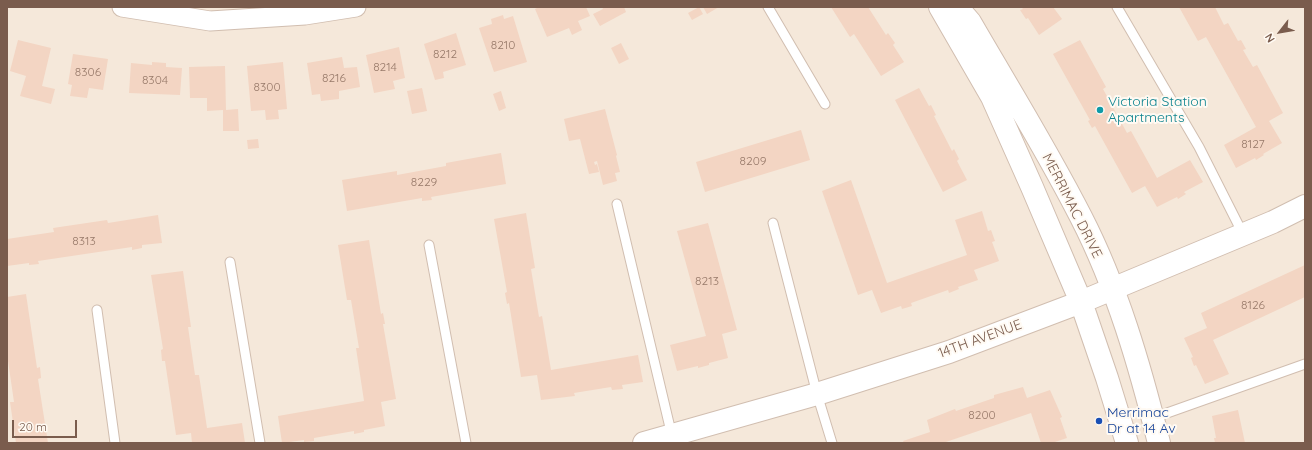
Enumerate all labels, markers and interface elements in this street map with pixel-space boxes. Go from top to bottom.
north arrow [1260,12,1300,52]
text: N [1262,31,1278,45]
house number: 8210 [491,38,515,52]
house number: 8212 [433,47,457,61]
house number: 8214 [373,60,397,74]
house number: 8306 [75,65,101,79]
house number: 8216 [322,71,346,85]
house number: 8304 [142,73,168,87]
house number: 8300 [253,80,281,94]
place label: Victoria Station Apartments [1108,94,1207,126]
marker: Victoria Station Apartments [1095,105,1105,115]
house number: 8127 [1241,137,1265,151]
street label: MERRIMAC DRIVE [1038,151,1106,261]
house number: 8209 [740,154,766,168]
house number: 8229 [411,175,437,189]
house number: 8313 [72,234,96,248]
house number: 8213 [695,274,719,288]
house number: 8126 [1241,298,1265,312]
street label: 14TH AVENUE [936,316,1024,362]
place label: Merrimac Dr at 14 Av [1107,405,1176,438]
house number: 8200 [968,408,996,422]
scale bar [14,412,79,438]
marker: Merrimac Dr at 14 Av [1094,416,1104,426]
text: 20 m [19,419,47,434]

